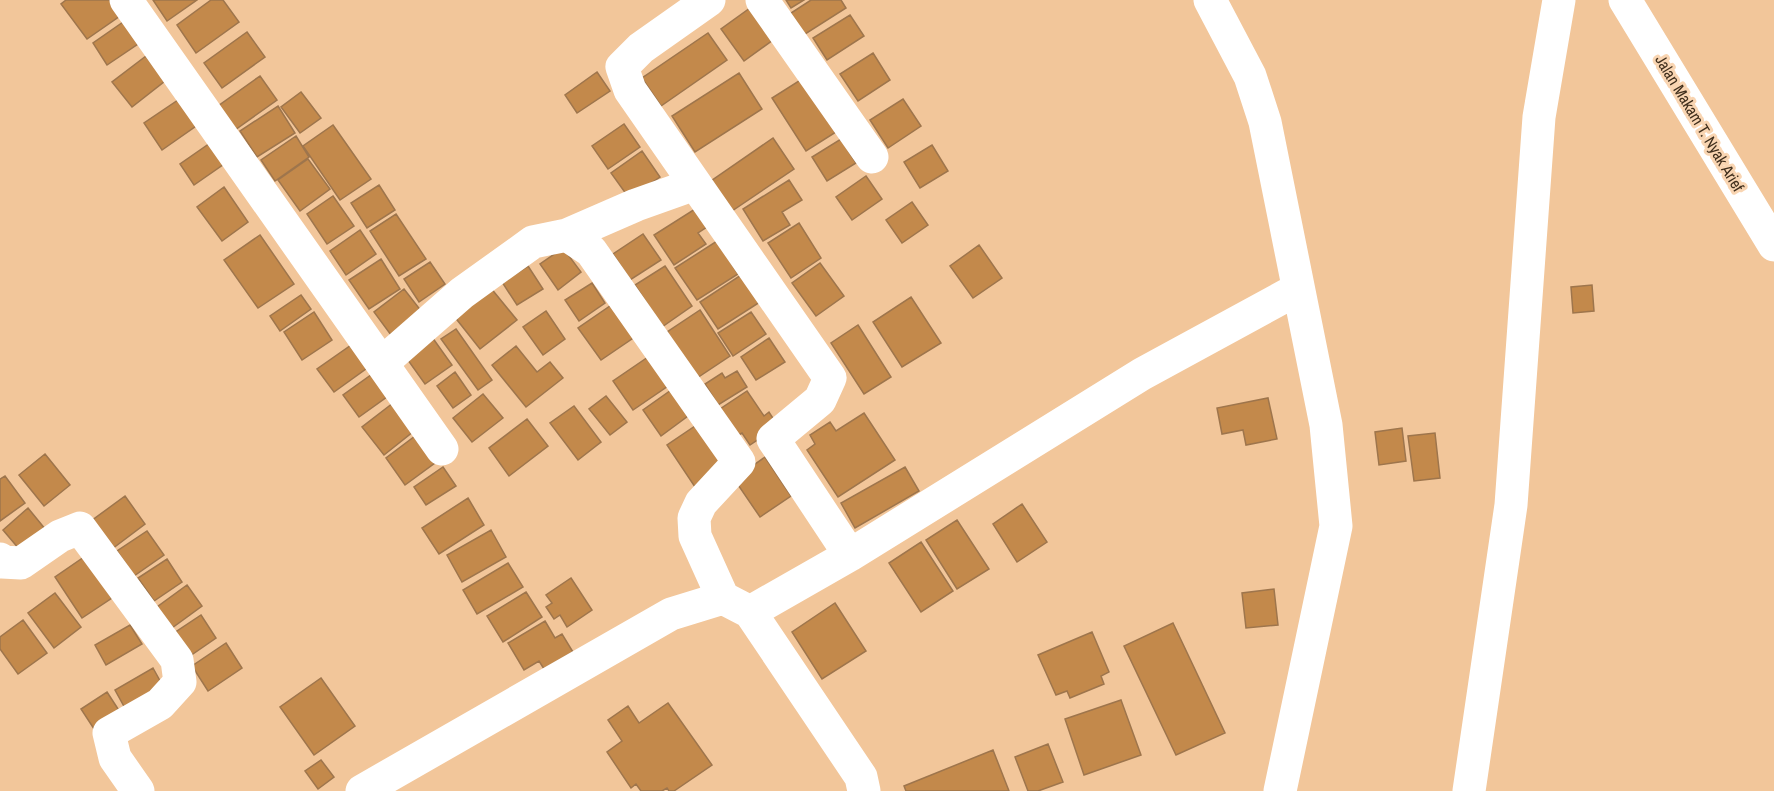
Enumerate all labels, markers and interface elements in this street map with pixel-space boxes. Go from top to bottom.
street label: Jalan Makam T. Nyak Arief [1650,51,1750,196]

